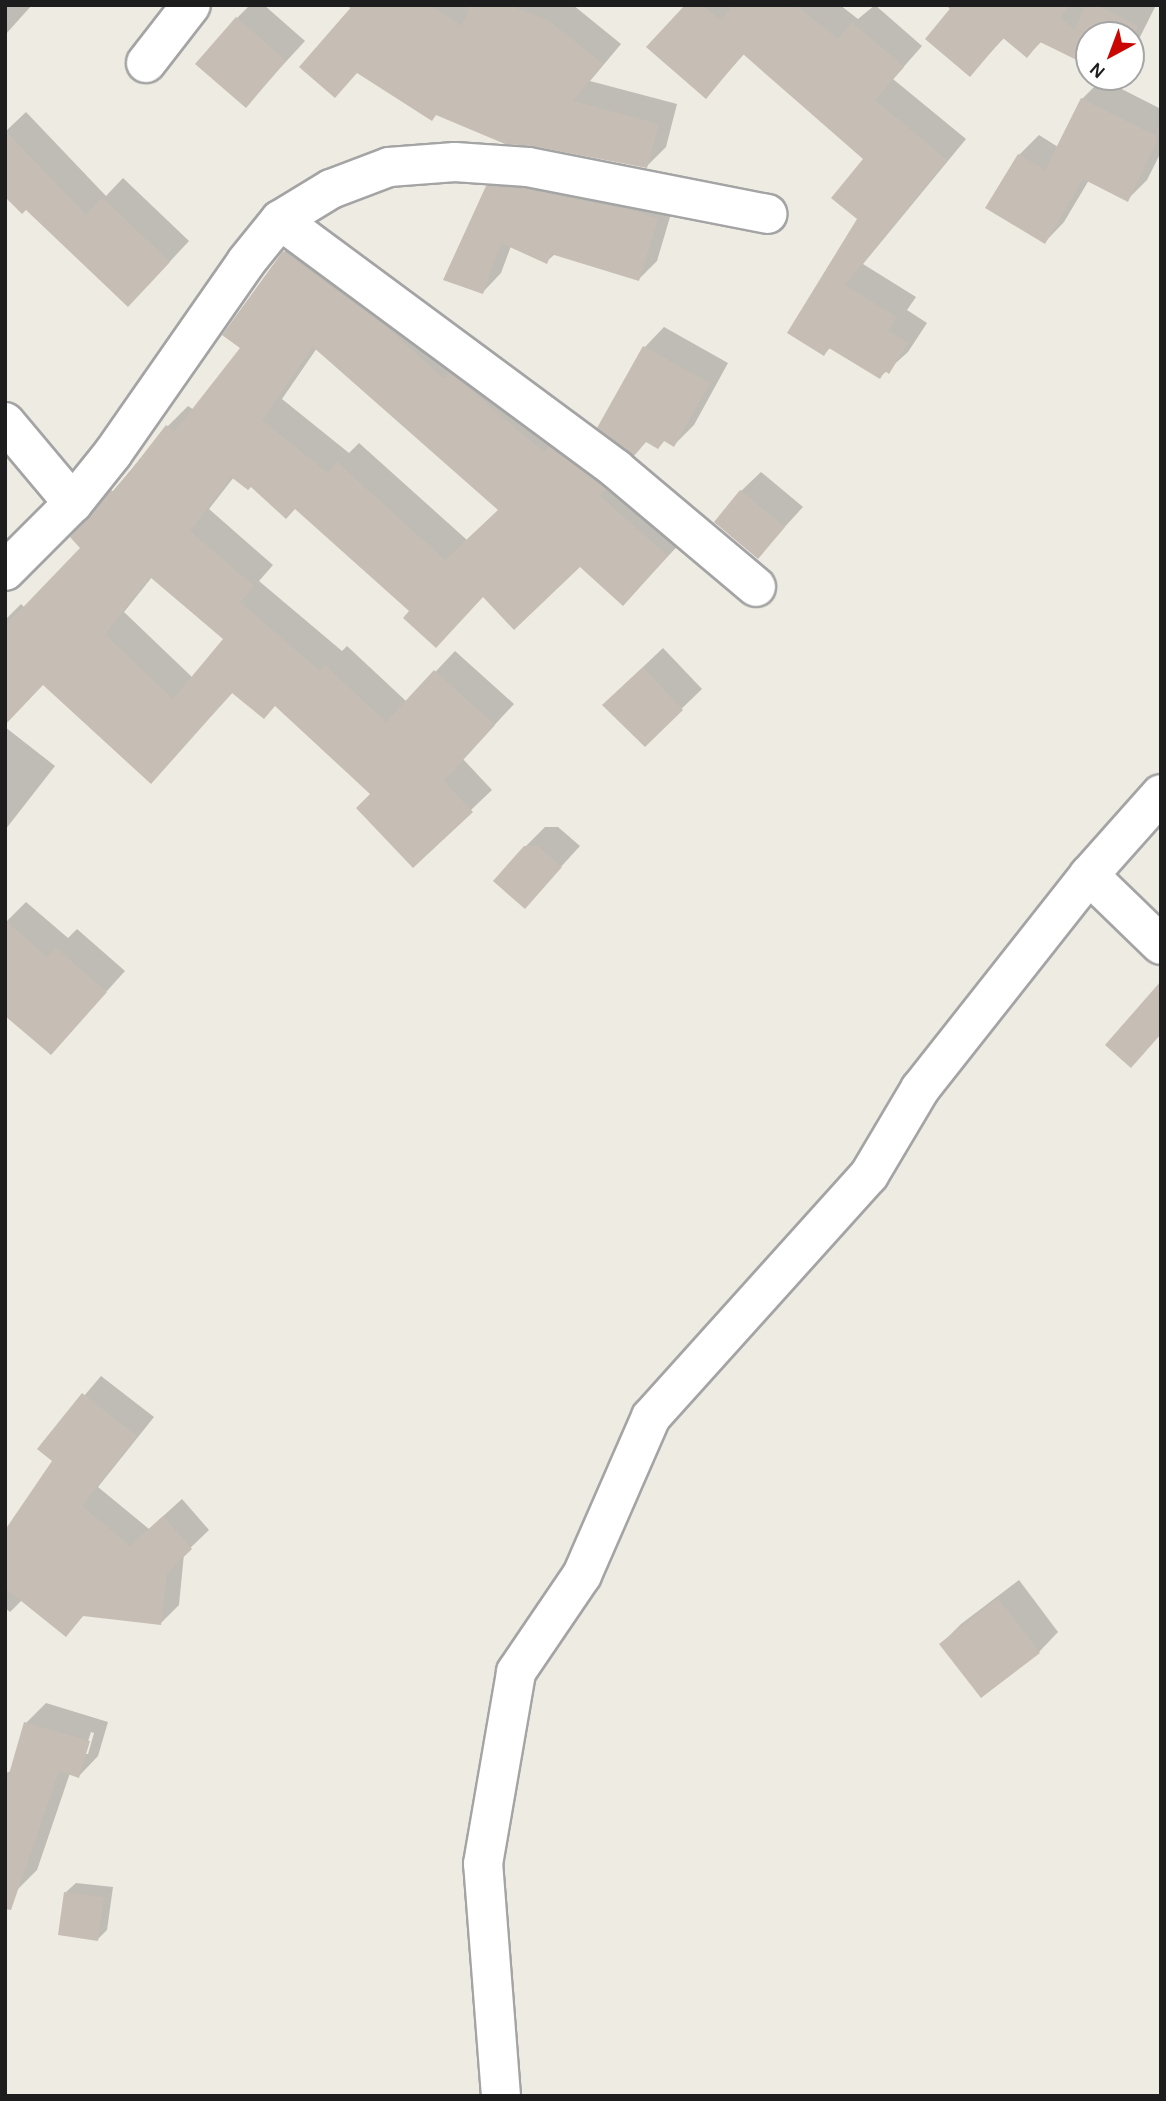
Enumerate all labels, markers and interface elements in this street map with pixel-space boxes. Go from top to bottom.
north arrow [1075,21,1145,91]
text: N [1085,58,1110,83]

